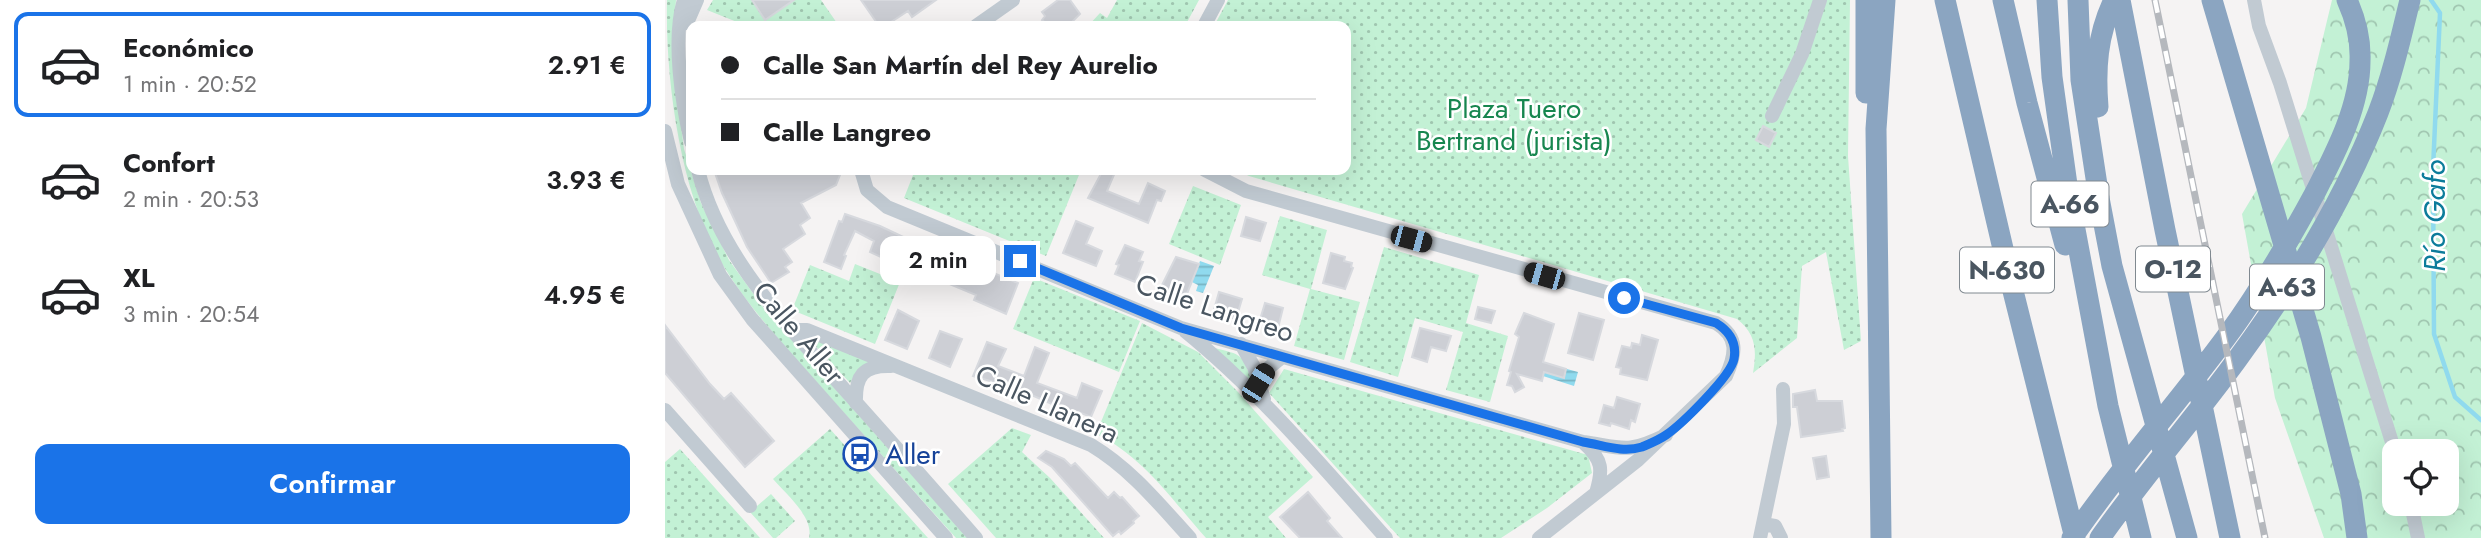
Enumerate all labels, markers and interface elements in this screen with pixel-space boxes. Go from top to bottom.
text: Económico [123,29,254,67]
icon: car [39,33,102,96]
text: 2.91 € [548,46,626,84]
text: Calle San Martín del Rey Aurelio [763,46,1158,84]
text: 1 min · 20:52 [123,67,257,101]
park label: Plaza Tuero Bertrand (jurista) [1416,88,1612,161]
text: Calle Langreo [763,113,931,151]
text: Confort [123,144,215,182]
icon: car [39,148,102,211]
water label: Río Gafo [2413,160,2456,272]
text: 3.93 € [546,161,626,199]
text: 2 min · 20:53 [123,182,259,216]
road number: A-66 [2031,182,2109,226]
car [1388,223,1435,255]
callout: 2 min [880,236,995,286]
text: 2 min [908,243,968,277]
route end [1004,245,1036,277]
road number: O-12 [2136,246,2210,292]
road number: N-630 [1960,247,2054,292]
text: XL [123,259,155,297]
car [1521,260,1568,292]
icon: car [39,263,102,326]
street label: Calle Langreo [1131,263,1299,353]
road number: A-63 [2250,264,2324,310]
street label: Calle Aller [744,272,855,394]
text: 4.95 € [544,276,626,314]
route start [1608,282,1640,314]
text: 3 min · 20:54 [123,297,259,331]
street label: Calle Llanera [969,354,1125,454]
car [1238,360,1279,406]
place label: Aller [885,434,941,475]
bus stop icon: Aller [841,435,879,473]
map controls [2382,439,2459,516]
button: locate [2382,439,2459,516]
button: Confirmar [35,444,630,524]

